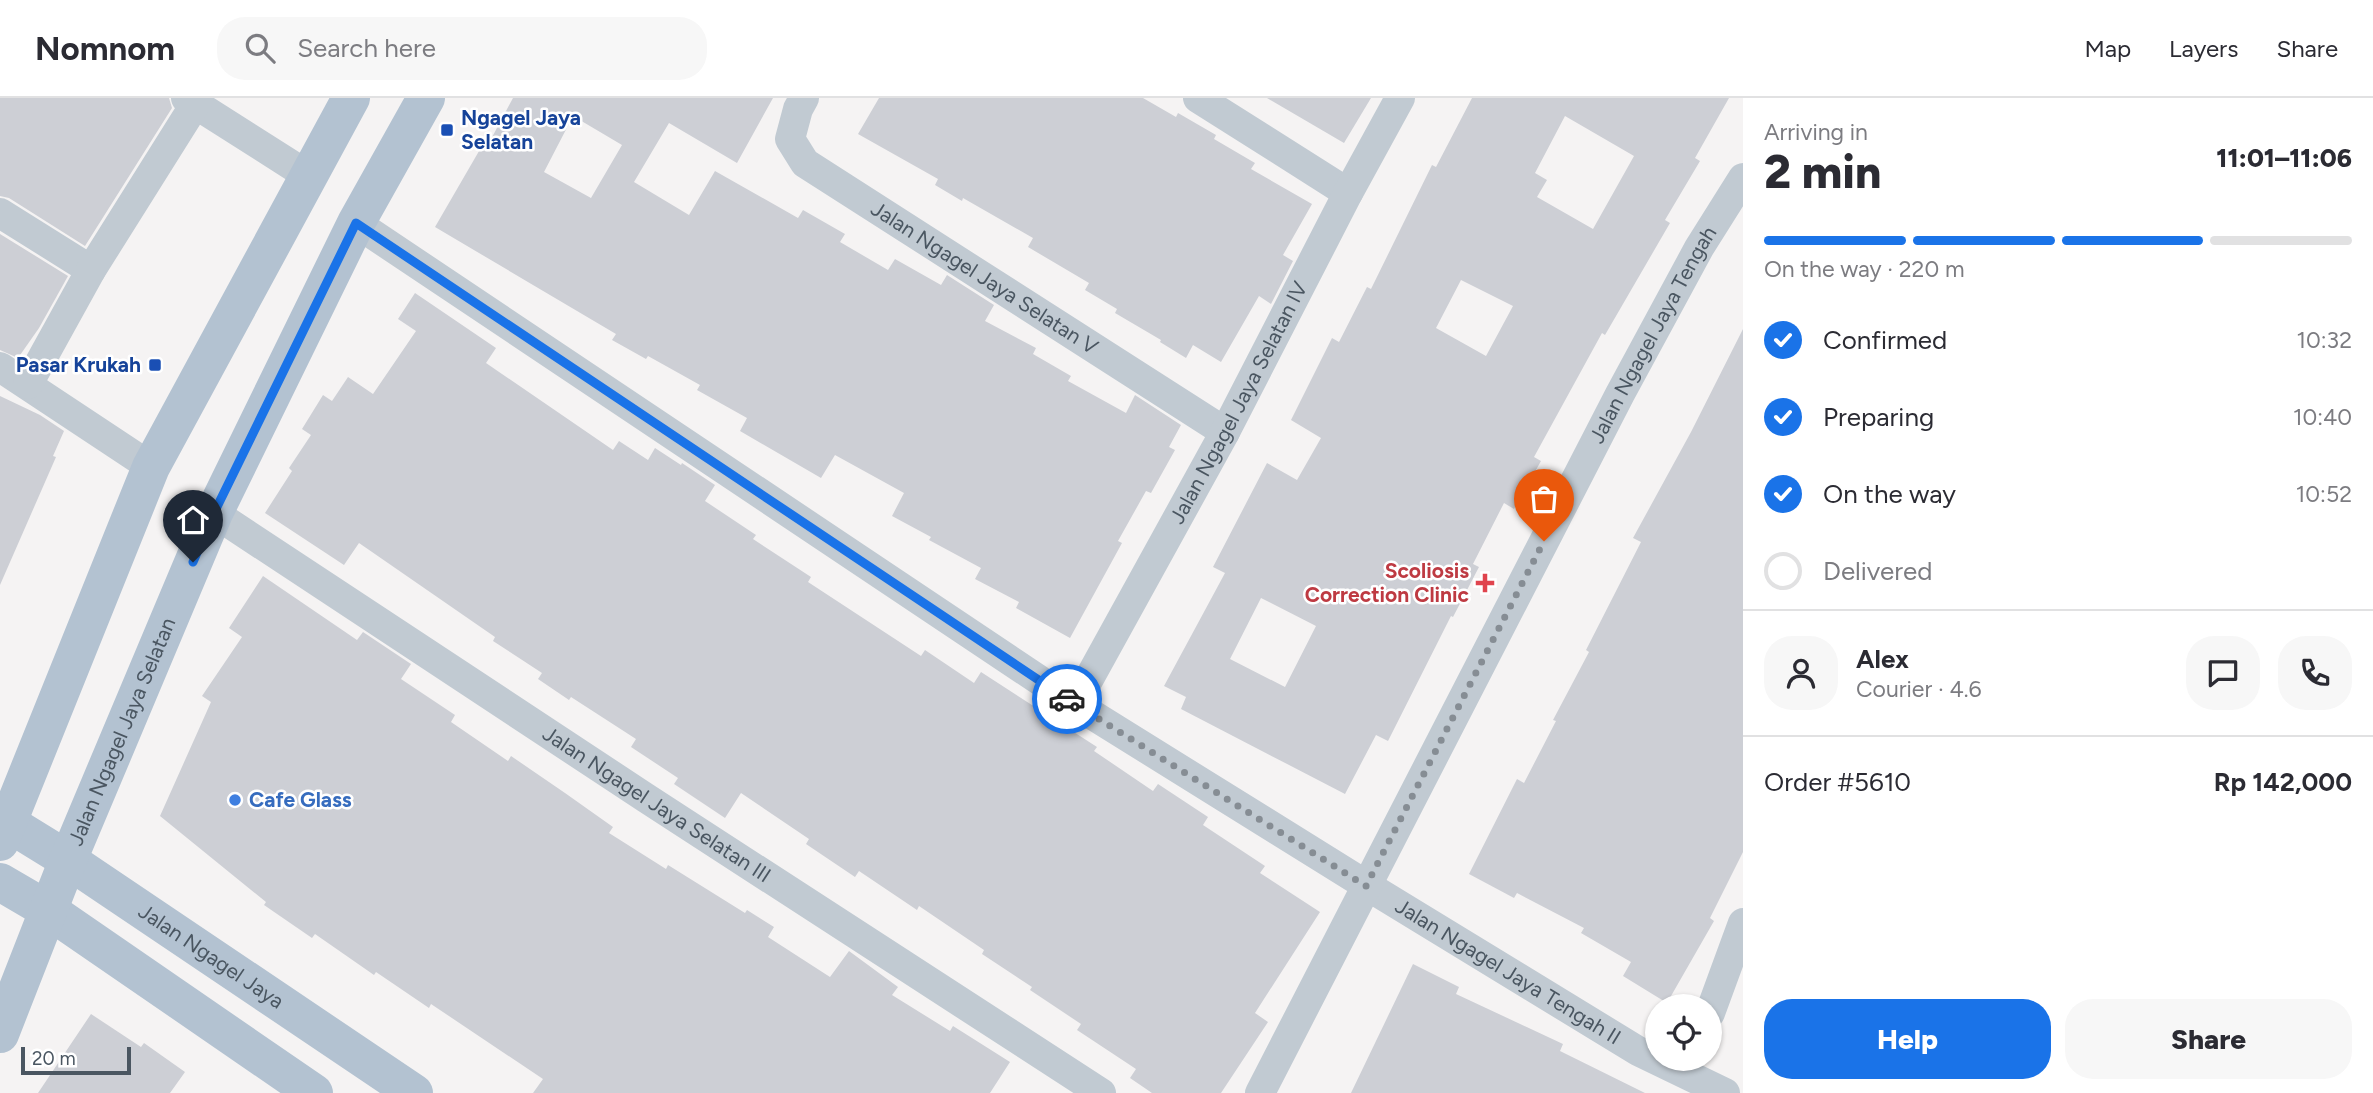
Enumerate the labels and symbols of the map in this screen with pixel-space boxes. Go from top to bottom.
place label: Ngagel Jaya Selatan [461,105,581,154]
marker: Ngagel Jaya Selatan [439,122,455,138]
street label: Jalan Ngagel Jaya Selatan V [867,196,1103,360]
street label: Jalan Ngagel Jaya Tengah [1584,221,1722,447]
street label: Jalan Ngagel Jaya Selatan IV [1164,277,1313,528]
place label: Pasar Krukah [16,352,141,377]
marker: Pasar Krukah [147,357,163,373]
pin [1514,469,1574,541]
pin [163,490,223,562]
place label: Scoliosis Correction Clinic [1305,558,1470,607]
marker: Scoliosis Correction Clinic [1475,573,1495,593]
street label: Jalan Ngagel Jaya Selatan [63,614,181,849]
courier [1032,664,1102,734]
street label: Jalan Ngagel Jaya Selatan III [538,720,776,888]
place label: Cafe Glass [249,787,352,812]
marker: Cafe Glass [227,792,243,808]
street label: Jalan Ngagel Jaya Tengah II [1391,893,1626,1049]
street label: Jalan Ngagel Jaya [134,898,289,1014]
scale bar [21,1044,131,1076]

